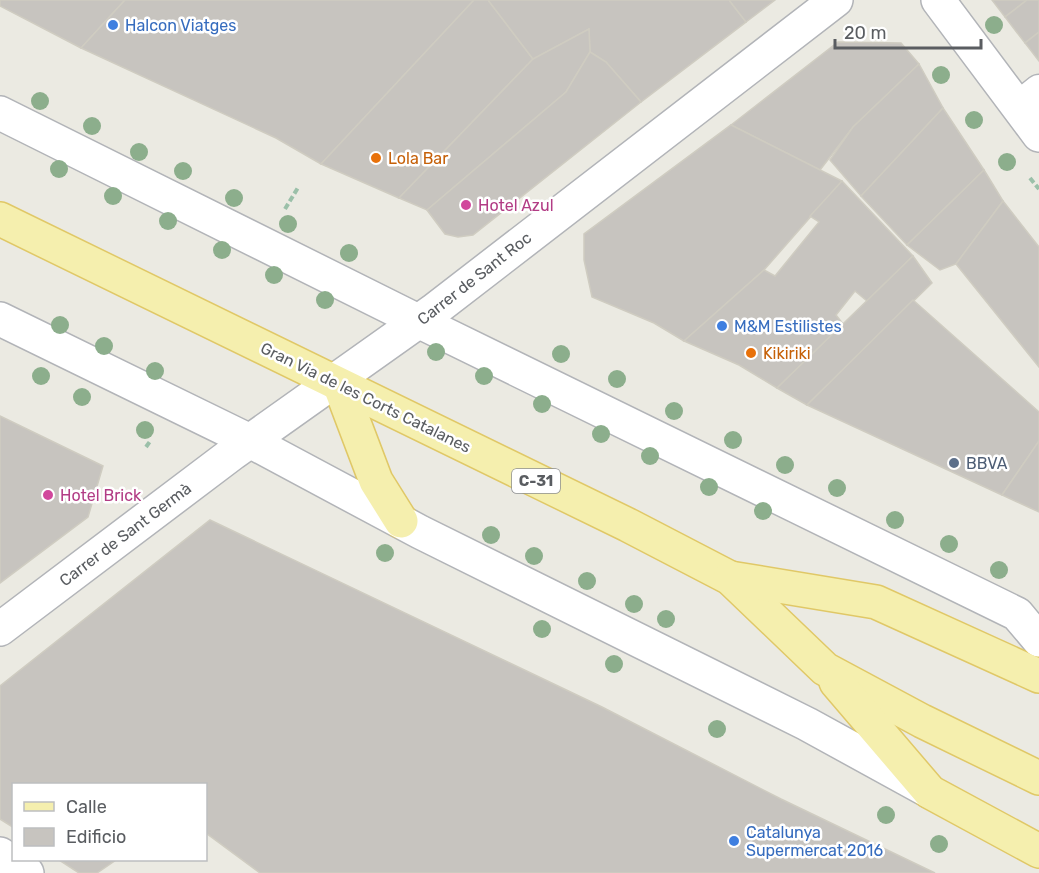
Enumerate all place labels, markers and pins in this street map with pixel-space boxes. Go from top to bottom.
place label: Halcon Viatges [125,16,236,35]
marker: Halcon Viatges [106,18,120,32]
place label: Lola Bar [388,149,448,168]
marker: Lola Bar [369,151,383,165]
place label: Hotel Azul [478,196,554,215]
marker: Hotel Azul [459,198,473,212]
place label: M&M Estilistes [734,317,842,336]
marker: M&M Estilistes [715,319,729,333]
place label: Kikiriki [763,344,811,363]
marker: Kikiriki [744,346,758,360]
place label: BBVA [966,454,1008,473]
marker: BBVA [947,456,961,470]
place label: Hotel Brick [60,486,142,505]
marker: Hotel Brick [41,488,55,502]
place label: Catalunya Supermercat 2016 [746,823,883,860]
marker: Catalunya Supermercat 2016 [727,834,741,848]

